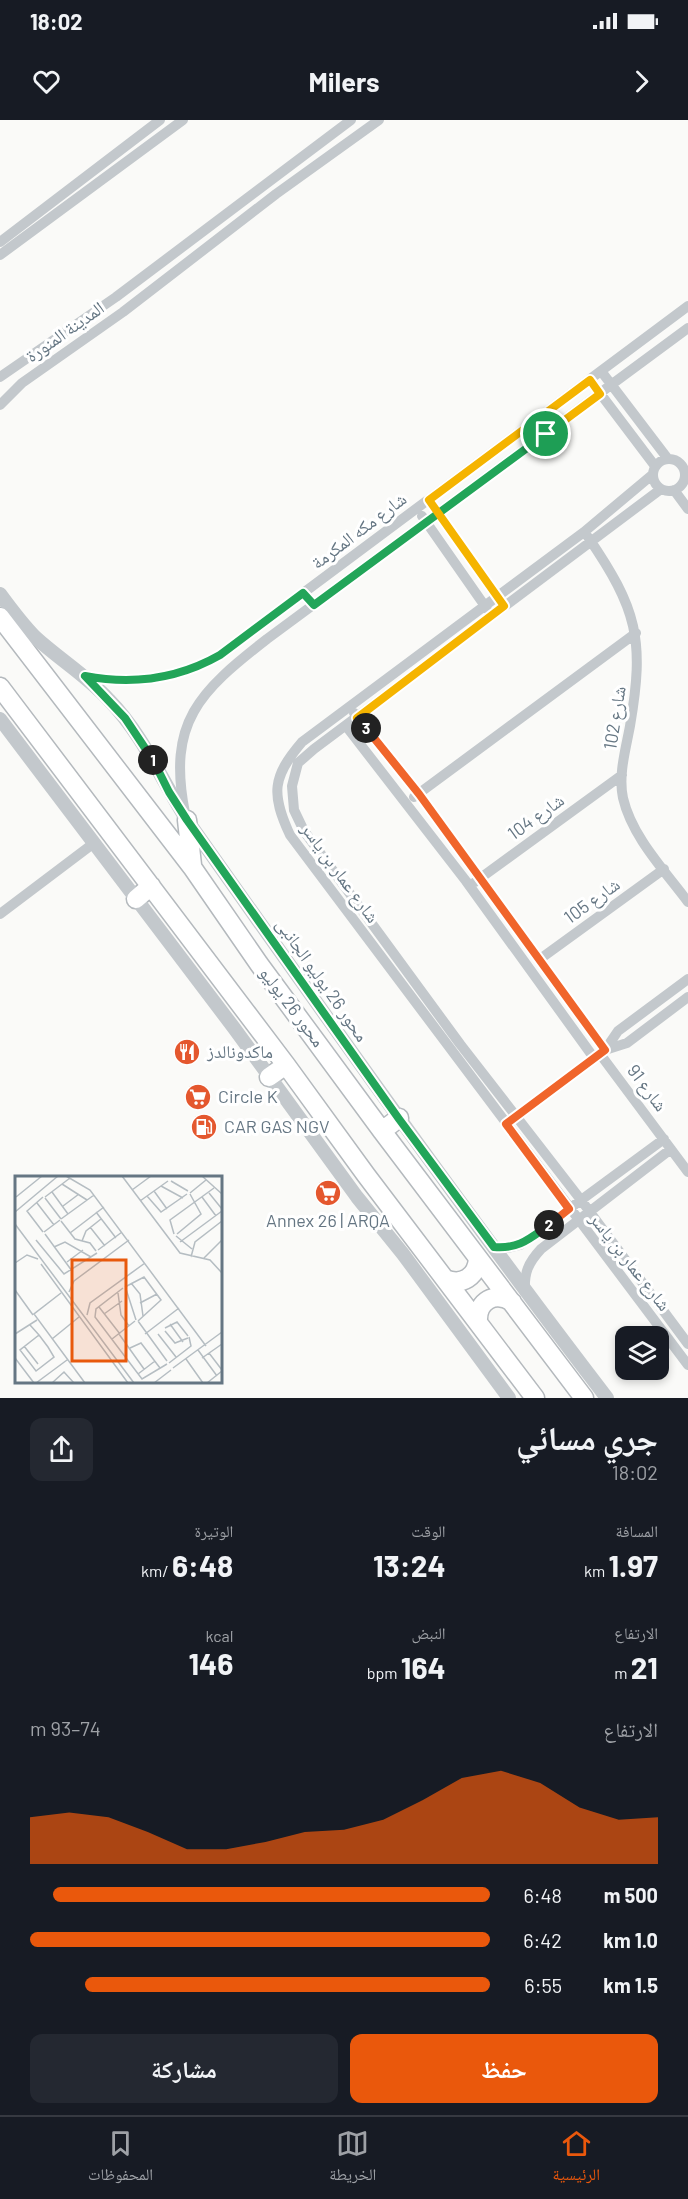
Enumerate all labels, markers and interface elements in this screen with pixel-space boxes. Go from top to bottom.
text: 18:02 [30,8,83,34]
icon: heart [30,65,63,98]
text: Milers [308,65,380,97]
icon: forward [625,65,658,98]
street label: المدينة المنورة [21,296,108,366]
pin [520,408,571,459]
icon: arrive [529,417,562,450]
street label: شارع مكه المكرمة [306,487,411,574]
street label: شارع 102 [598,685,631,751]
pin: 3 [351,713,381,743]
text: 3 [362,718,370,737]
pin: 1 [138,745,168,775]
text: 1 [150,750,156,769]
street label: شارع 104 [503,788,568,845]
street label: شارع عمار بن ياسر [296,817,384,927]
street label: شارع 105 [559,873,624,929]
street label: محور 26 يوليو الجانبى [271,914,373,1046]
street label: محور 26 يوليو [255,963,329,1051]
restaurant icon: ماكدونالدز [172,1037,202,1067]
place label: ماكدونالدز [206,1040,273,1062]
street label: شارع 91 [622,1060,673,1116]
supermarket icon: Circle K [183,1082,213,1112]
place label: Circle K [218,1085,278,1107]
fuel station icon: CAR GAS NGV [189,1112,219,1142]
place label: CAR GAS NGV [224,1115,330,1137]
inset map [15,1176,222,1383]
supermarket icon: Annex 26 | ARQA [313,1178,343,1208]
street label: شارع عمار بن ياسر [584,1207,676,1315]
place label: Annex 26 | ARQA [266,1209,390,1231]
pin: 2 [534,1210,564,1240]
text: 2 [545,1215,553,1234]
map controls [615,1326,669,1380]
button: layers [615,1326,669,1380]
text: جري مسائي [516,1417,658,1457]
button: share [30,1418,93,1481]
text: 18:02 [612,1460,658,1484]
text: الوتيرة [194,1521,233,1540]
text: الوقت [411,1521,446,1540]
text: المسافة [616,1521,658,1540]
text: 6:48 [172,1547,233,1583]
text: 13:24 [373,1547,446,1583]
text: 1.97 [608,1547,658,1583]
text: /km [141,1561,172,1580]
text: km [584,1561,608,1580]
text: النبض [412,1623,446,1642]
text: الارتفاع [614,1623,658,1642]
text: kcal [205,1626,233,1645]
text: 146 [188,1645,233,1681]
text: 164 [401,1649,446,1685]
text: 21 [631,1649,658,1685]
text: bpm [367,1663,401,1682]
text: m [614,1663,631,1682]
text: 74–93 m [30,1716,101,1740]
text: الارتفاع [603,1717,658,1741]
text: 6:48 [523,1883,562,1907]
text: 500 m [604,1883,658,1907]
text: 6:42 [523,1928,562,1952]
text: 1.0 km [603,1928,658,1952]
text: 6:55 [524,1973,562,1997]
text: 1.5 km [603,1973,658,1997]
button: مشاركة [30,2034,338,2103]
button: حفظ [350,2034,658,2103]
tab: المحفوظات [88,2127,153,2190]
tab: الخريطة [329,2127,376,2190]
tab: الرئيسية [553,2127,600,2190]

